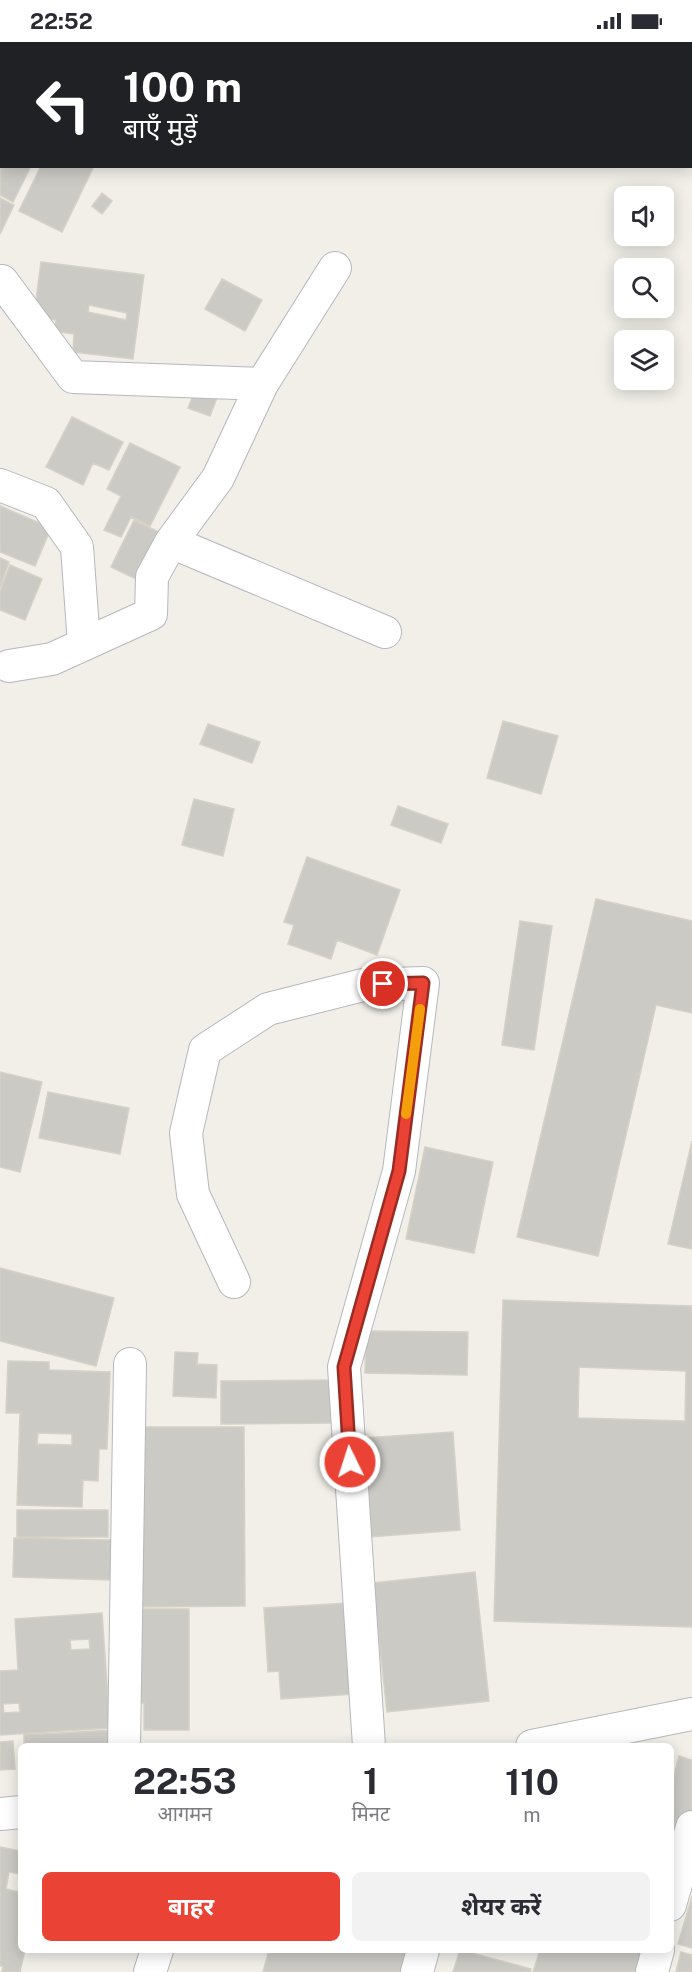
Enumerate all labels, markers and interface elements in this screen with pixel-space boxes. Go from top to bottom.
text: 22:52 [30,8,93,34]
text: 100 m [123,62,242,111]
icon: left [24,66,102,144]
text: बाएँ मुड़ें [123,112,198,144]
map controls [614,186,674,390]
button: sound [614,186,674,246]
button: search [614,258,674,318]
button: layers [614,330,674,390]
pin [357,958,408,1009]
icon: arrive [366,967,399,1000]
position arrow [318,1430,382,1494]
text: 22:53 [133,1760,237,1802]
text: 1 [363,1760,379,1802]
text: 110 [505,1761,559,1803]
text: आगमन [157,1802,212,1826]
text: मिनट [352,1802,390,1826]
text: m [523,1803,541,1827]
button: बाहर [42,1872,340,1941]
button: शेयर करें [352,1872,650,1941]

